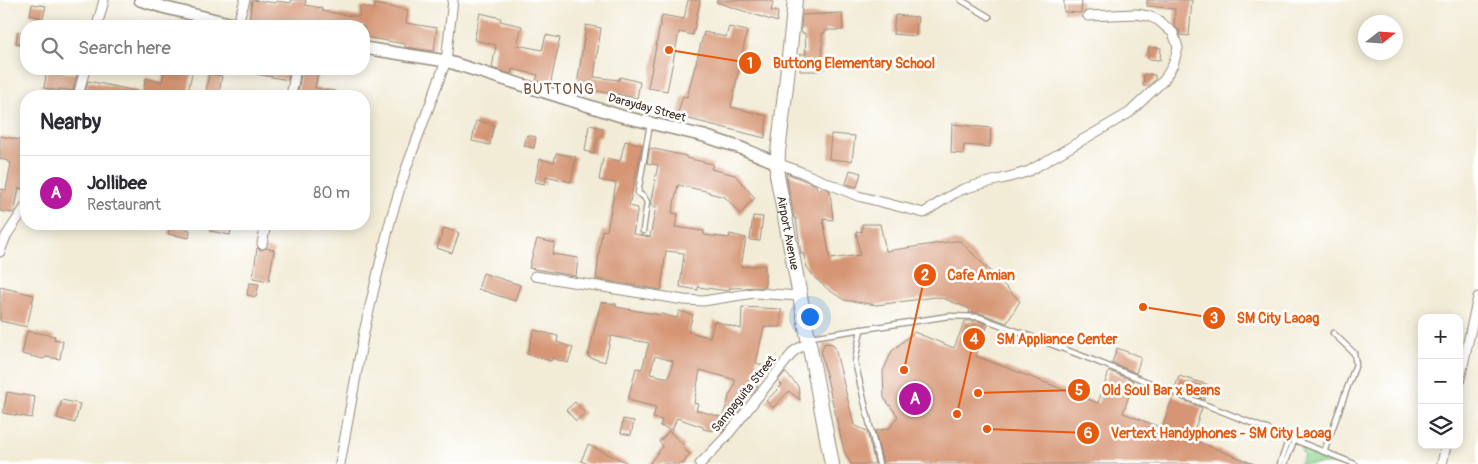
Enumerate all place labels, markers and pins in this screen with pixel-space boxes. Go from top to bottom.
callout: Buttong Elementary School [738,49,945,78]
callout: Cafe Amian [913,260,1025,289]
callout: SM City Laoag [1201,303,1329,332]
callout: SM Appliance Center [961,325,1127,354]
callout: Old Soul Bar x Beans [1067,375,1230,404]
pin: A [899,380,931,418]
callout: Vertext Handyphones - SM City Laoag [1075,419,1341,448]

